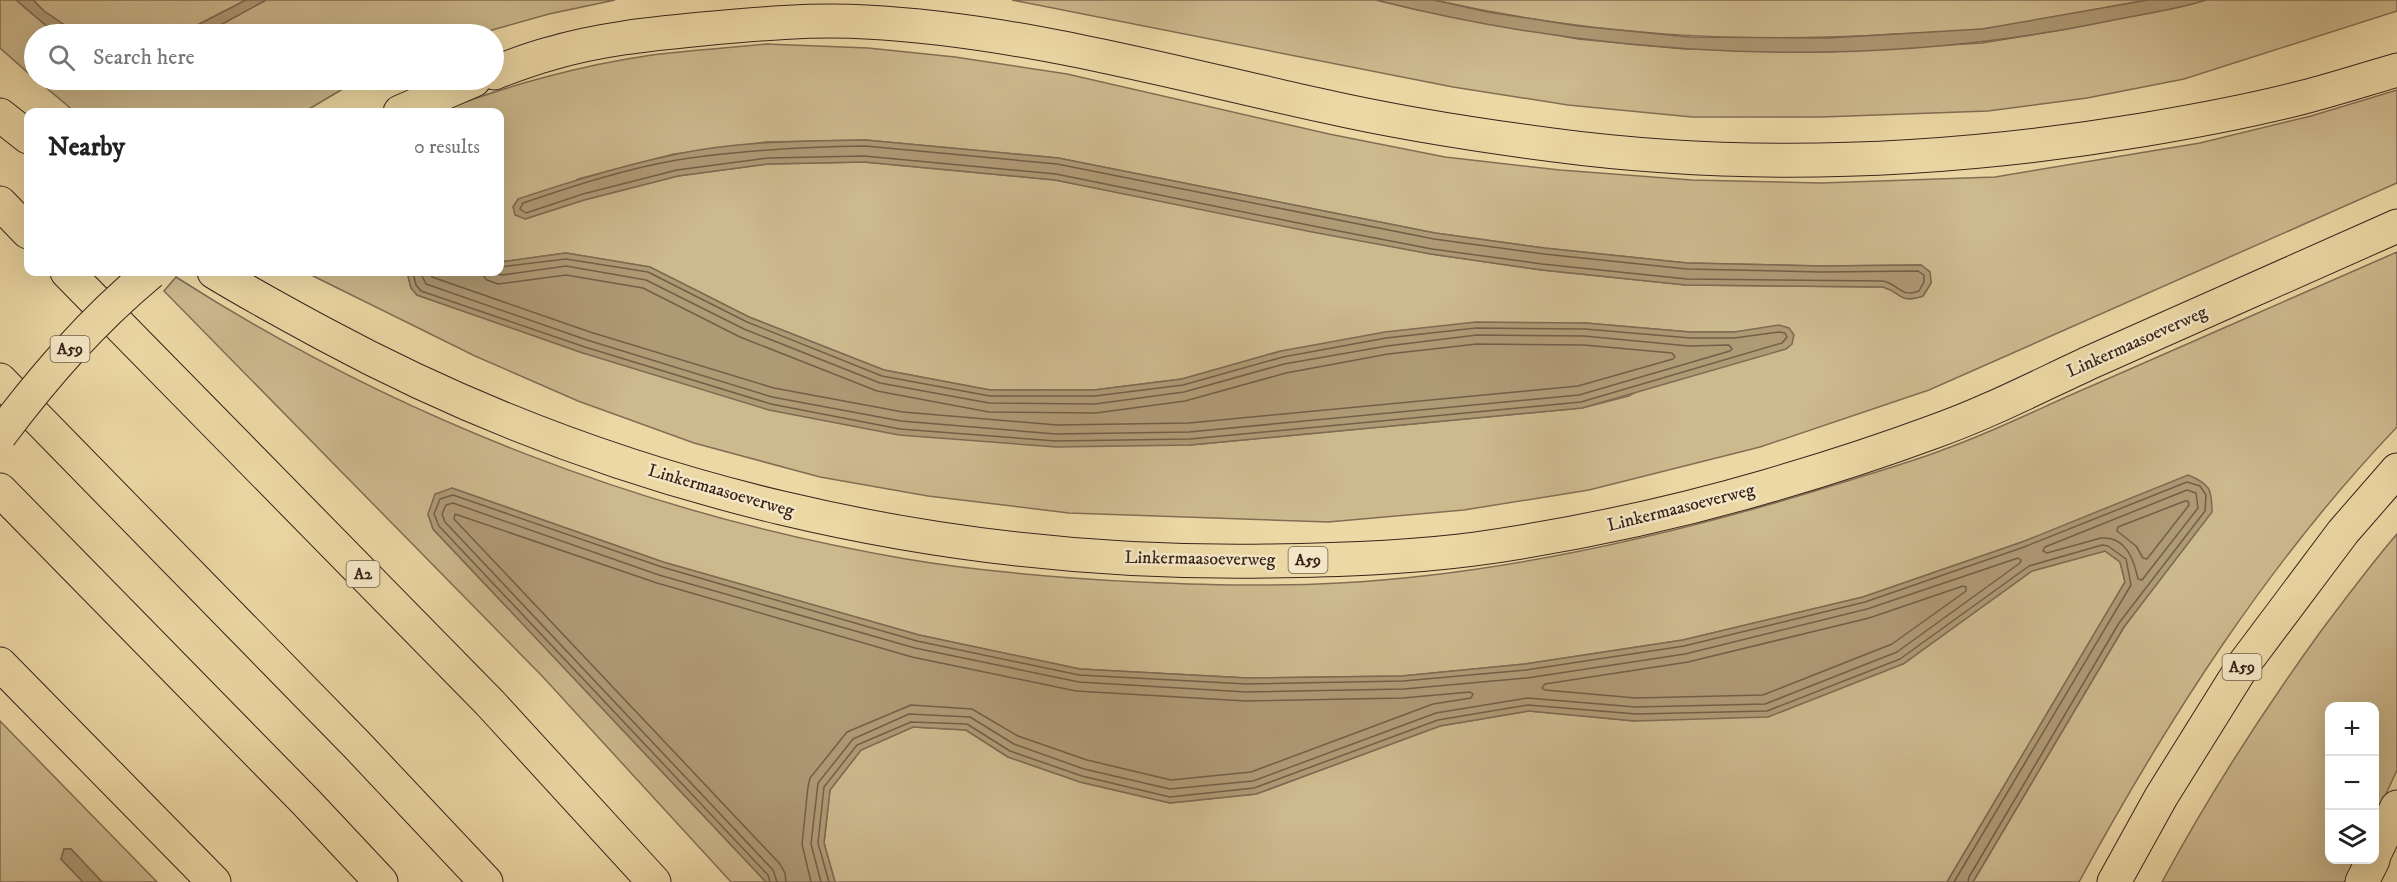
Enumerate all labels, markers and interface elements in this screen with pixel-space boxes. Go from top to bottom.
search box [24,24,504,90]
icon: search [45,41,78,74]
text: Search here [93,44,195,71]
text: Nearby [48,131,125,164]
text: 0 results [414,135,480,160]
street label: Linkermaasoeverweg [2064,301,2211,383]
road number: A59 [50,336,90,362]
street label: Linkermaasoeverweg [645,460,797,522]
street label: Linkermaasoeverweg [1605,479,1757,537]
street label: Linkermaasoeverweg [1124,547,1276,571]
road number: A59 [1288,547,1328,573]
road number: A2 [346,561,380,587]
road number: A59 [2222,654,2262,680]
map controls [2325,702,2379,864]
button: + [2325,702,2379,756]
button: − [2325,756,2379,810]
button: layers [2325,810,2379,864]

